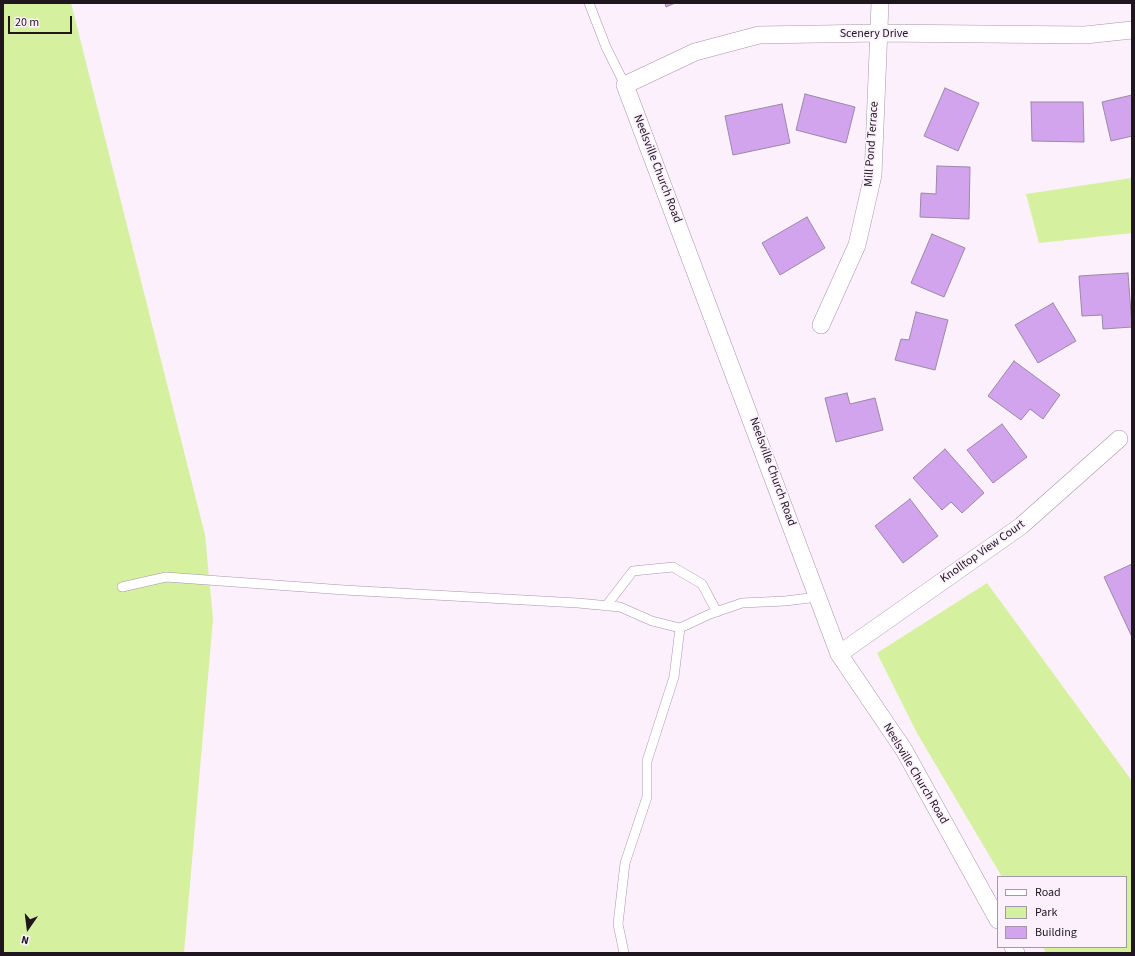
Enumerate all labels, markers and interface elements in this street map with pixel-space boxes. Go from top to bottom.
scale bar [10,8,74,34]
text: 20 m [15,14,39,31]
street label: Scenery Drive [840,27,908,41]
street label: Mill Pond Terrace [862,101,882,187]
street label: Neelsville Church Road [630,113,684,225]
street label: Neelsville Church Road [746,416,798,528]
street label: Knolltop View Court [938,517,1028,587]
street label: Neelsville Church Road [879,721,951,827]
legend [997,876,1127,948]
text: Road [1035,884,1061,901]
text: Park [1035,904,1057,921]
north arrow [8,908,48,948]
text: Building [1035,924,1077,941]
text: N [20,932,30,948]

